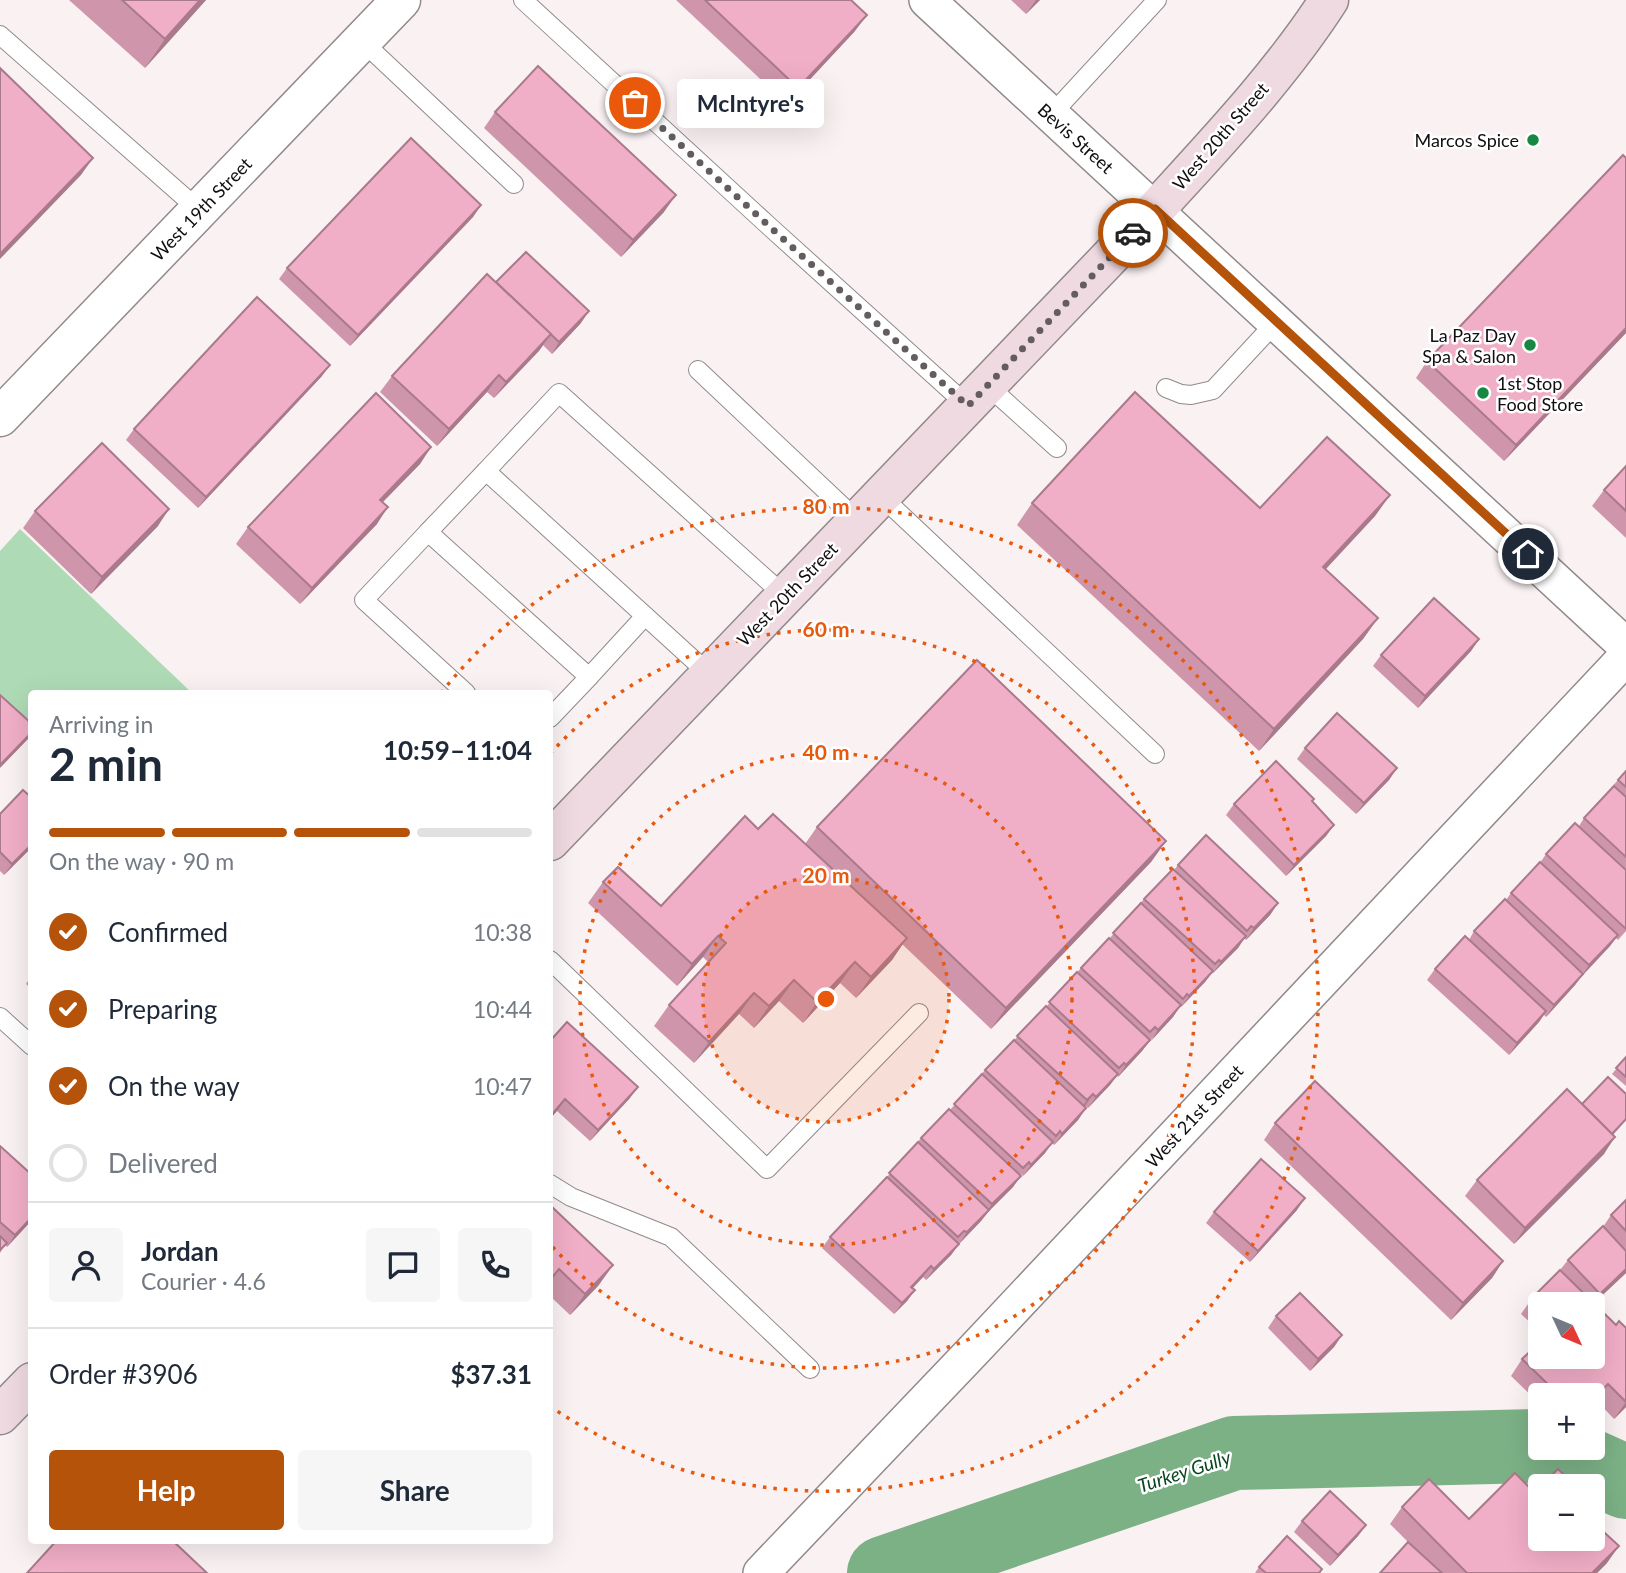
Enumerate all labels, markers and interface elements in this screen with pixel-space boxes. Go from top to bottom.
pin [605,73,665,133]
street label: West 20th Street [1167,77,1273,194]
callout: McIntyre's [677,78,824,128]
icon: bag [616,84,654,122]
text: McIntyre's [697,89,804,117]
street label: Bevis Street [1034,98,1119,178]
place label: Marcos Spice [1414,129,1519,151]
marker: Marcos Spice [1525,132,1541,148]
street label: West 19th Street [146,152,256,265]
courier [1098,198,1168,268]
icon: car [1114,214,1152,252]
place label: La Paz Day Spa & Salon [1422,324,1517,367]
marker: La Paz Day Spa & Salon [1522,337,1538,353]
place label: 1st Stop Food Store [1497,372,1583,415]
marker: 1st Stop Food Store [1475,385,1491,401]
text: 80 m [802,493,850,518]
pin [1498,524,1558,584]
icon: home [1509,535,1547,573]
street label: West 20th Street [732,537,842,650]
text: 60 m [802,616,850,641]
text: Arriving in [49,710,153,738]
text: 10:59–11:04 [383,734,532,766]
text: 2 min [49,736,163,791]
text: 40 m [802,739,850,764]
text: On the way · 90 m [49,847,234,875]
text: 20 m [802,862,850,887]
icon: check [49,913,87,951]
text: Confirmed [108,916,228,948]
text: 10:38 [473,918,532,946]
centre of rings [814,987,838,1011]
icon: check [49,990,87,1028]
text: Preparing [108,993,217,1025]
text: 10:44 [473,995,532,1023]
street label: West 21st Street [1141,1059,1248,1172]
icon: check [49,1067,87,1105]
text: On the way [108,1070,240,1102]
text: 10:47 [473,1072,532,1100]
text: Delivered [108,1147,218,1179]
button: person [49,1228,123,1302]
button: chat [366,1228,440,1302]
button: phone [458,1228,532,1302]
text: Jordan [141,1235,219,1267]
text: Courier · 4.6 [141,1267,266,1295]
north arrow [1528,1292,1605,1368]
map controls [1528,1292,1605,1551]
text: Order #3906 [49,1358,198,1390]
text: $37.31 [450,1358,532,1390]
button: + [1528,1383,1605,1460]
water label: Turkey Gully [1135,1445,1234,1497]
button: Help [49,1450,284,1530]
button: Share [298,1450,532,1530]
button: − [1528,1474,1605,1551]

